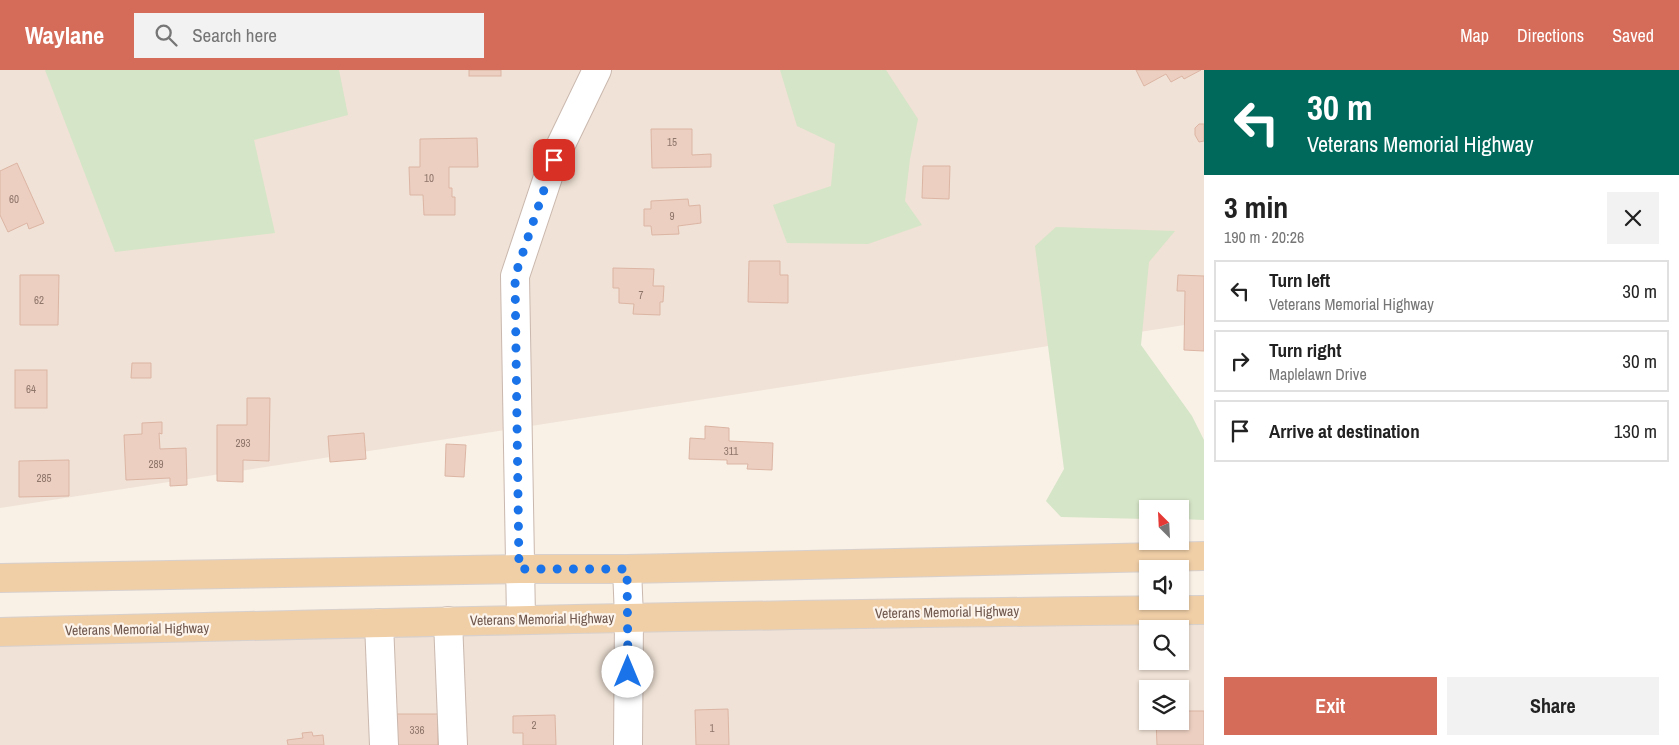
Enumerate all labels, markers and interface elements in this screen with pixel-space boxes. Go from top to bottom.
search box [134,13,484,58]
text: Waylane [25,19,104,51]
icon: search [152,21,180,49]
text: Search here [192,22,277,48]
text: Map [1460,23,1489,48]
text: Directions [1517,23,1584,48]
text: Saved [1612,23,1654,48]
text: 30 m [1307,84,1372,131]
icon: left [1224,90,1289,155]
text: Veterans Memorial Highway [1307,129,1534,159]
house number: 15 [667,135,677,149]
pin [533,139,575,181]
icon: arrive [540,146,568,174]
house number: 10 [424,171,434,185]
text: 3 min [1224,187,1288,227]
house number: 60 [9,192,19,206]
button: close [1607,192,1659,244]
house number: 9 [669,209,675,223]
text: 190 m · 20:26 [1224,226,1304,248]
text: Turn left [1269,267,1330,293]
icon: left [1226,277,1254,305]
text: 30 m [1622,278,1657,304]
house number: 7 [638,288,644,302]
house number: 62 [34,293,44,307]
text: Veterans Memorial Highway [1269,293,1434,315]
text: Turn right [1269,337,1341,363]
icon: right [1226,347,1254,375]
text: 30 m [1622,348,1657,374]
text: Maplelawn Drive [1269,363,1367,385]
house number: 64 [26,382,36,396]
icon: arrive [1226,417,1254,445]
text: Arrive at destination [1269,418,1420,444]
text: 130 m [1614,418,1657,444]
house number: 293 [235,436,251,450]
house number: 311 [724,444,738,458]
house number: 289 [148,457,164,471]
house number: 285 [36,471,52,485]
north arrow [1139,500,1189,550]
map controls [1139,500,1189,730]
button: sound [1139,560,1189,610]
street label: Veterans Memorial Highway [875,602,1020,622]
street label: Veterans Memorial Highway [470,609,615,629]
street label: Veterans Memorial Highway [65,619,210,639]
button: search [1139,620,1189,670]
position arrow [601,645,653,697]
button: Exit [1224,677,1437,735]
button: Share [1447,677,1659,735]
button: layers [1139,680,1189,730]
house number: 2 [531,718,537,732]
house number: 1 [709,721,715,735]
house number: 336 [409,723,425,737]

